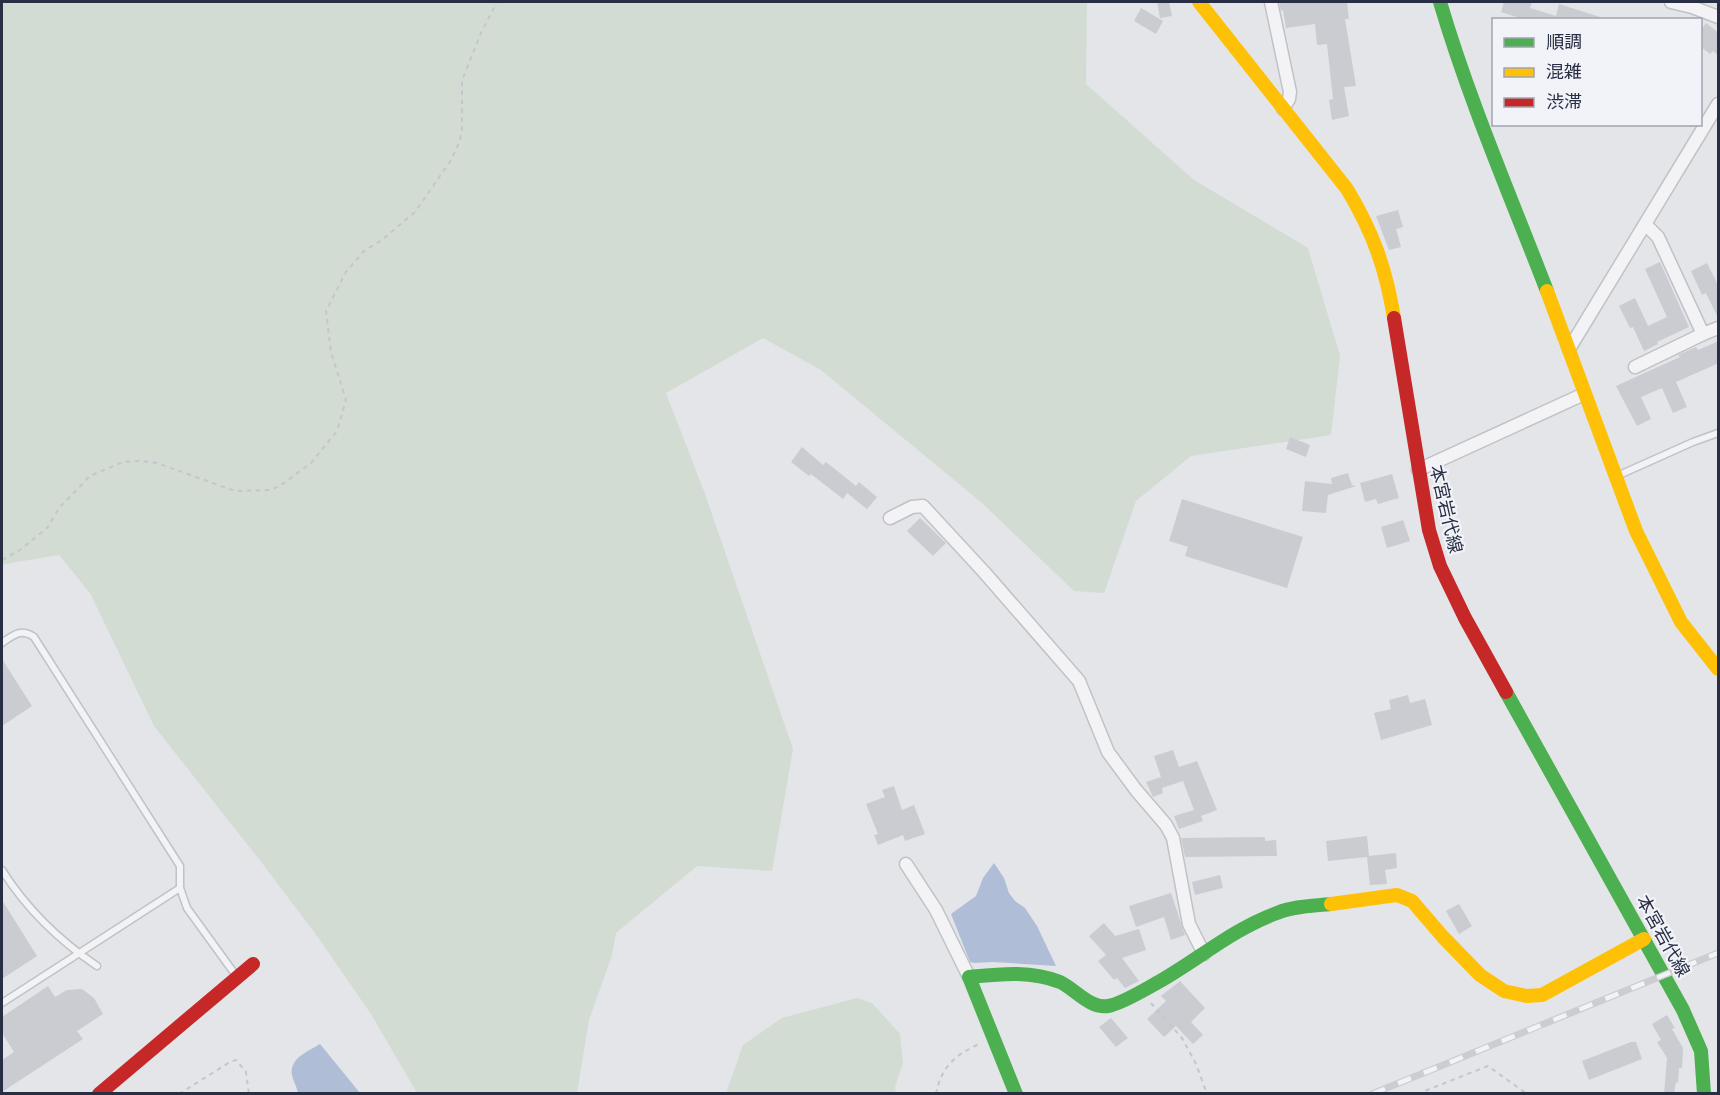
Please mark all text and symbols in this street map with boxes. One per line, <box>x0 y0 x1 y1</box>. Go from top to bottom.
legend <box>1492 18 1702 126</box>
text: 順調 <box>1546 29 1582 55</box>
text: 混雑 <box>1546 59 1582 85</box>
text: 渋滞 <box>1546 89 1582 115</box>
street label: 本宮岩代線 <box>1423 462 1469 556</box>
street label: 本宮岩代線 <box>1630 890 1696 982</box>

